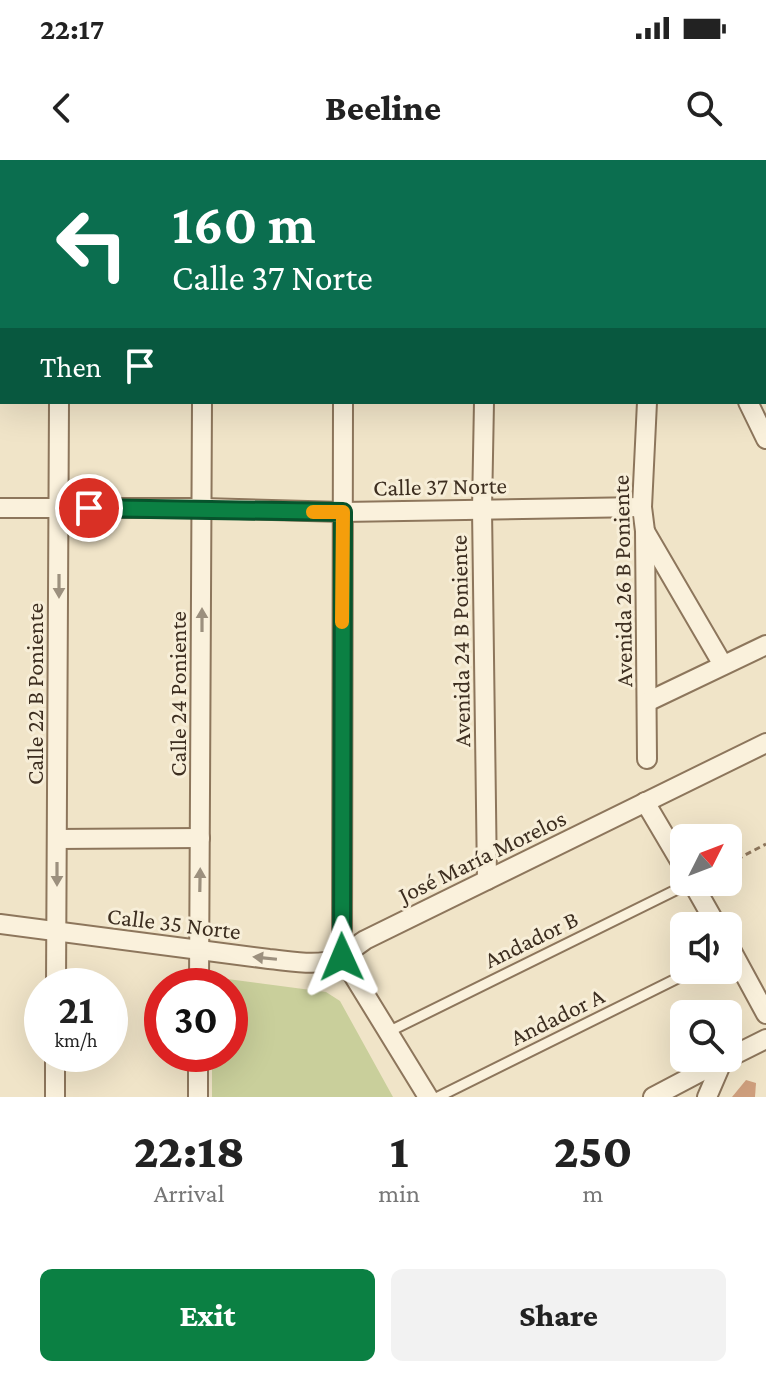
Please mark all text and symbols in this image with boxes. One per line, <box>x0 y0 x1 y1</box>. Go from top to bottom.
text: 22:17 <box>40 12 104 45</box>
icon: back <box>40 86 84 130</box>
icon: search <box>682 86 726 130</box>
text: Beeline <box>325 88 441 128</box>
icon: left <box>40 192 144 296</box>
text: 160 m <box>172 193 316 255</box>
text: Calle 37 Norte <box>172 258 373 298</box>
icon: arrive <box>118 344 162 388</box>
text: Then <box>40 350 102 383</box>
street label: Calle 37 Norte <box>373 471 507 501</box>
pin <box>55 474 123 542</box>
street label: Avenida 26 B Poniente <box>607 475 637 687</box>
icon: arrive <box>67 486 111 530</box>
street label: Avenida 24 B Poniente <box>445 535 475 747</box>
one-way arrow <box>53 574 65 599</box>
street label: Calle 22 B Poniente <box>21 603 48 785</box>
one-way arrow <box>196 607 208 632</box>
street label: Calle 24 Poniente <box>164 611 191 777</box>
street label: José María Morelos <box>392 804 570 909</box>
north arrow <box>670 824 742 896</box>
map controls <box>670 824 742 1072</box>
one-way arrow <box>51 862 63 887</box>
one-way arrow <box>193 867 206 892</box>
street label: Calle 35 Norte <box>106 901 242 945</box>
street label: Andador B <box>480 905 582 973</box>
button: sound <box>670 912 742 984</box>
position arrow <box>300 915 384 999</box>
one-way arrow <box>252 952 277 965</box>
speed limit sign: 30 <box>144 968 248 1072</box>
street label: Andador A <box>505 981 609 1050</box>
text: 21 <box>58 987 94 1032</box>
button: search <box>670 1000 742 1072</box>
text: km/h <box>54 1029 98 1051</box>
text: 22:18 <box>134 1124 245 1177</box>
text: 1 <box>390 1124 408 1177</box>
text: 250 <box>553 1124 633 1177</box>
text: Arrival <box>154 1179 225 1208</box>
text: min <box>378 1179 420 1208</box>
text: m <box>583 1179 603 1208</box>
button: Exit <box>40 1269 375 1361</box>
button: Share <box>391 1269 726 1361</box>

